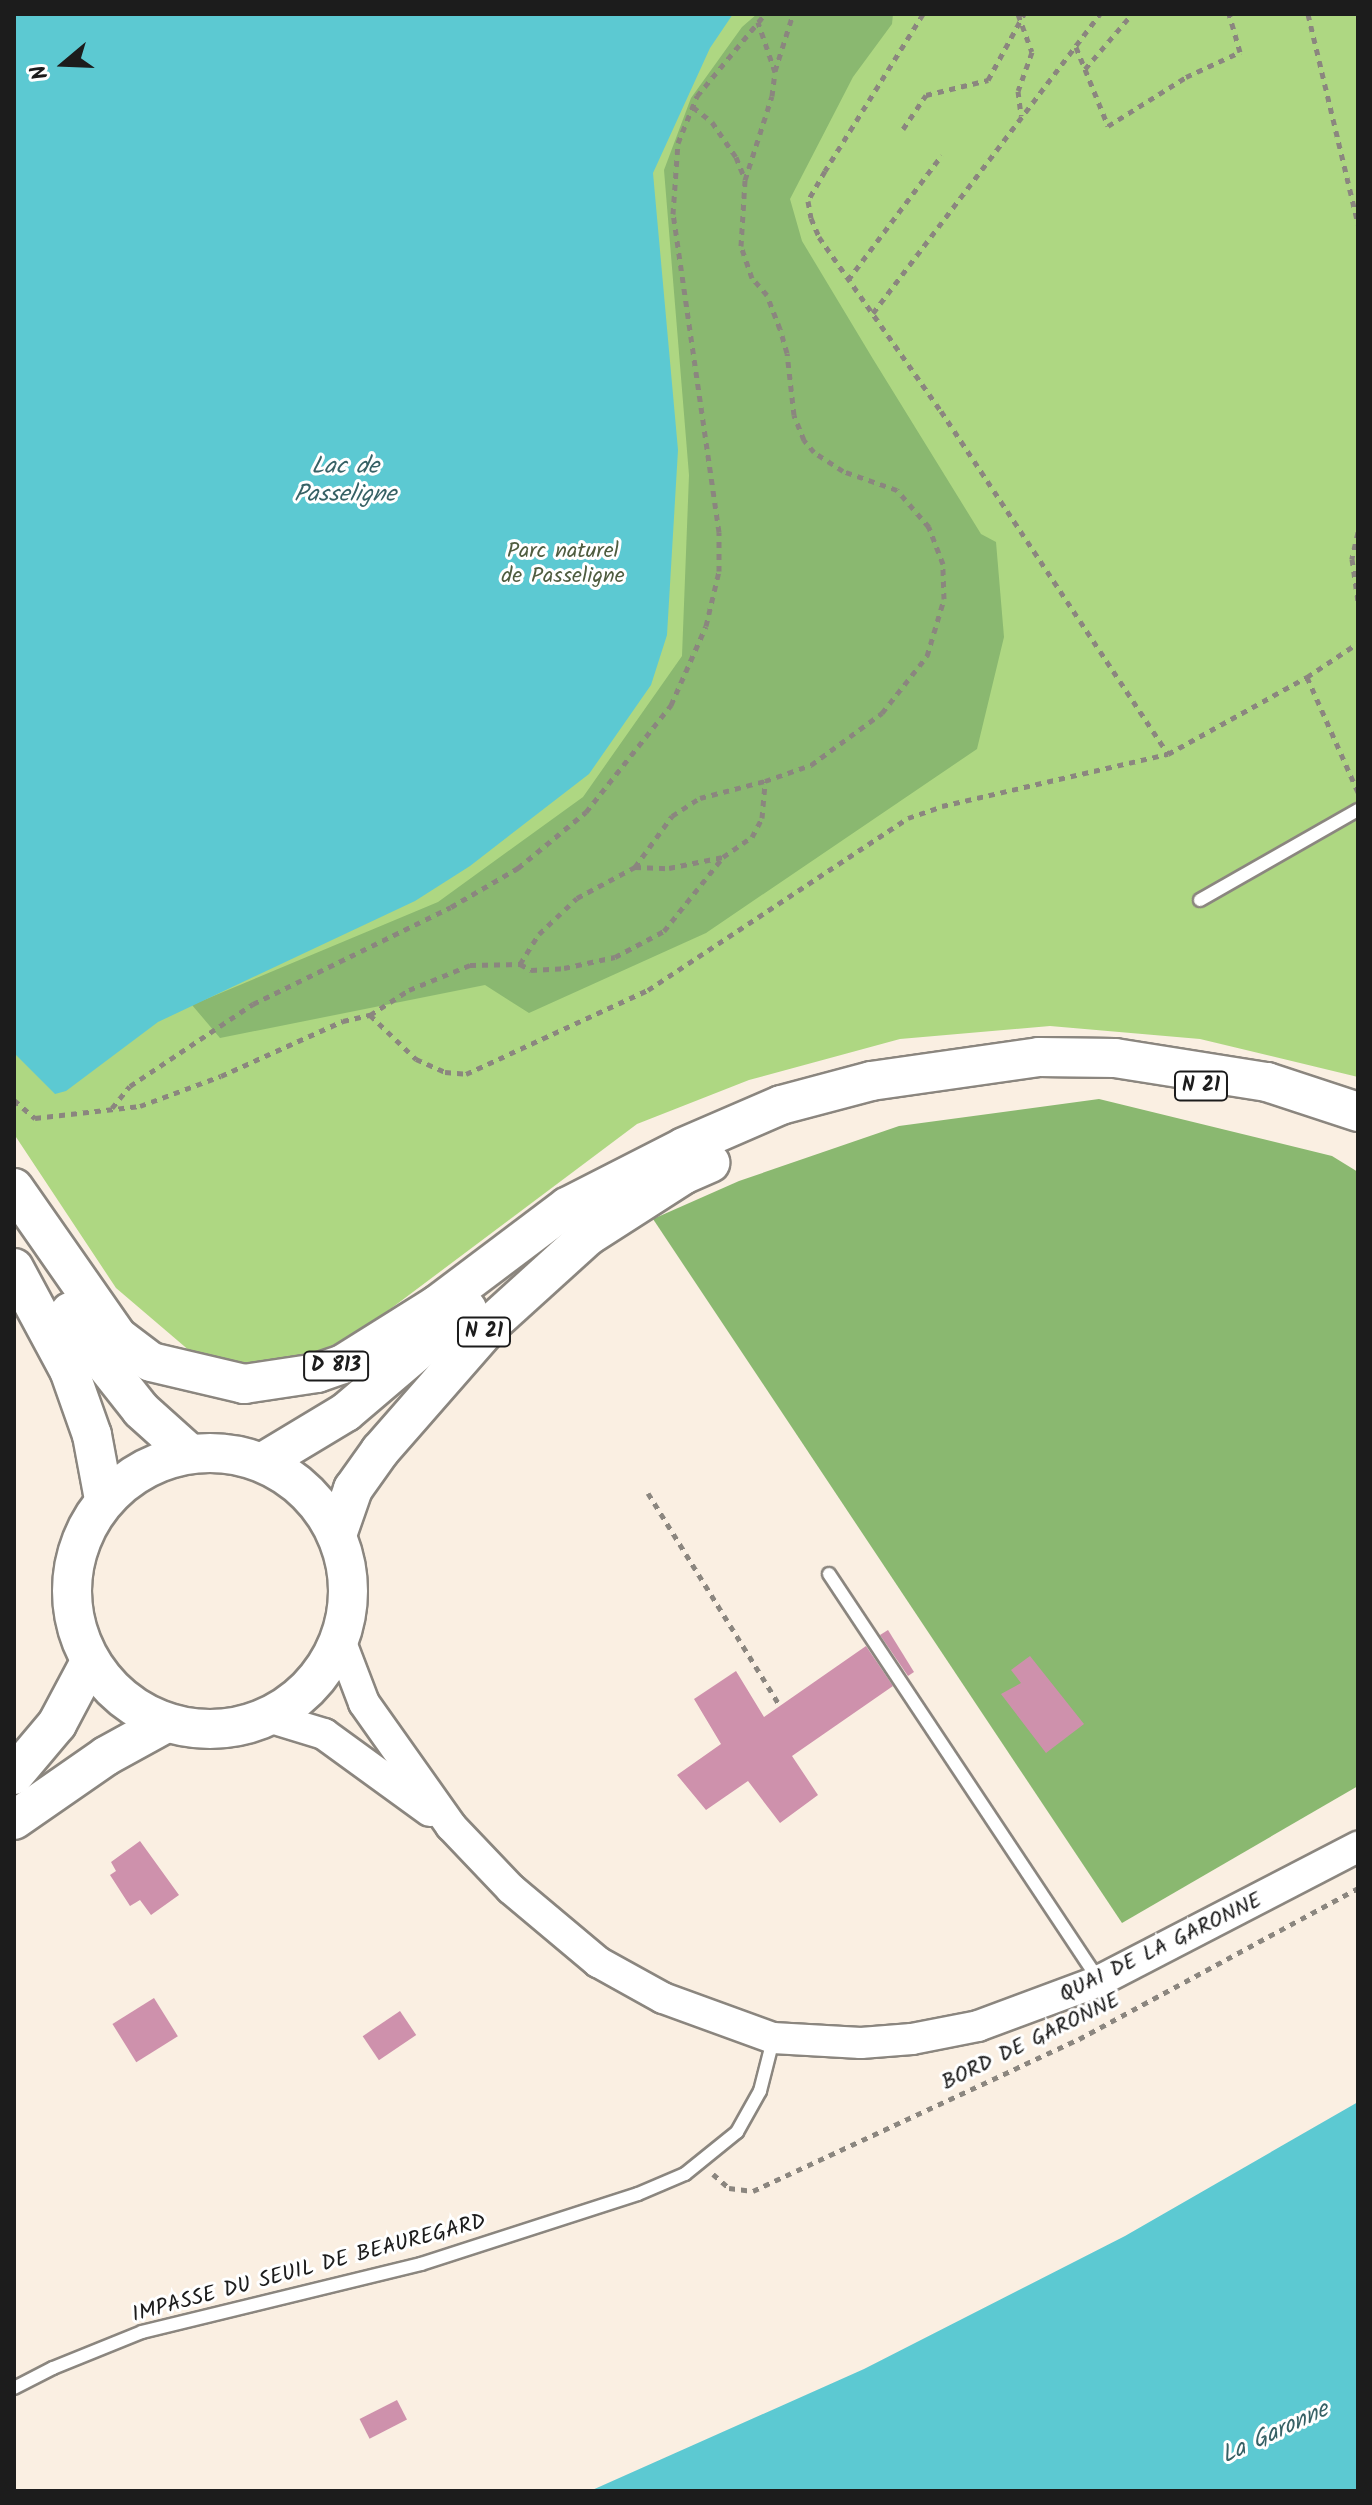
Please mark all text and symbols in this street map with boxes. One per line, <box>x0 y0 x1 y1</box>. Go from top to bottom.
north arrow <box>24 24 104 104</box>
text: N <box>22 60 60 84</box>
water label: Lac de Passeligne <box>294 453 396 509</box>
park label: Parc naturel de Passeligne <box>501 538 625 590</box>
road number: N 21 <box>1173 1070 1229 1102</box>
road number: N 21 <box>456 1316 512 1348</box>
road number: D 813 <box>302 1350 370 1382</box>
street label: QUAI DE LA GARONNE <box>1055 1887 1267 2009</box>
street label: BORD DE GARONNE <box>938 1987 1124 2097</box>
street label: IMPASSE DU SEUIL DE BEAUREGARD <box>129 2209 489 2329</box>
water label: La Garonne <box>1217 2396 1333 2470</box>

